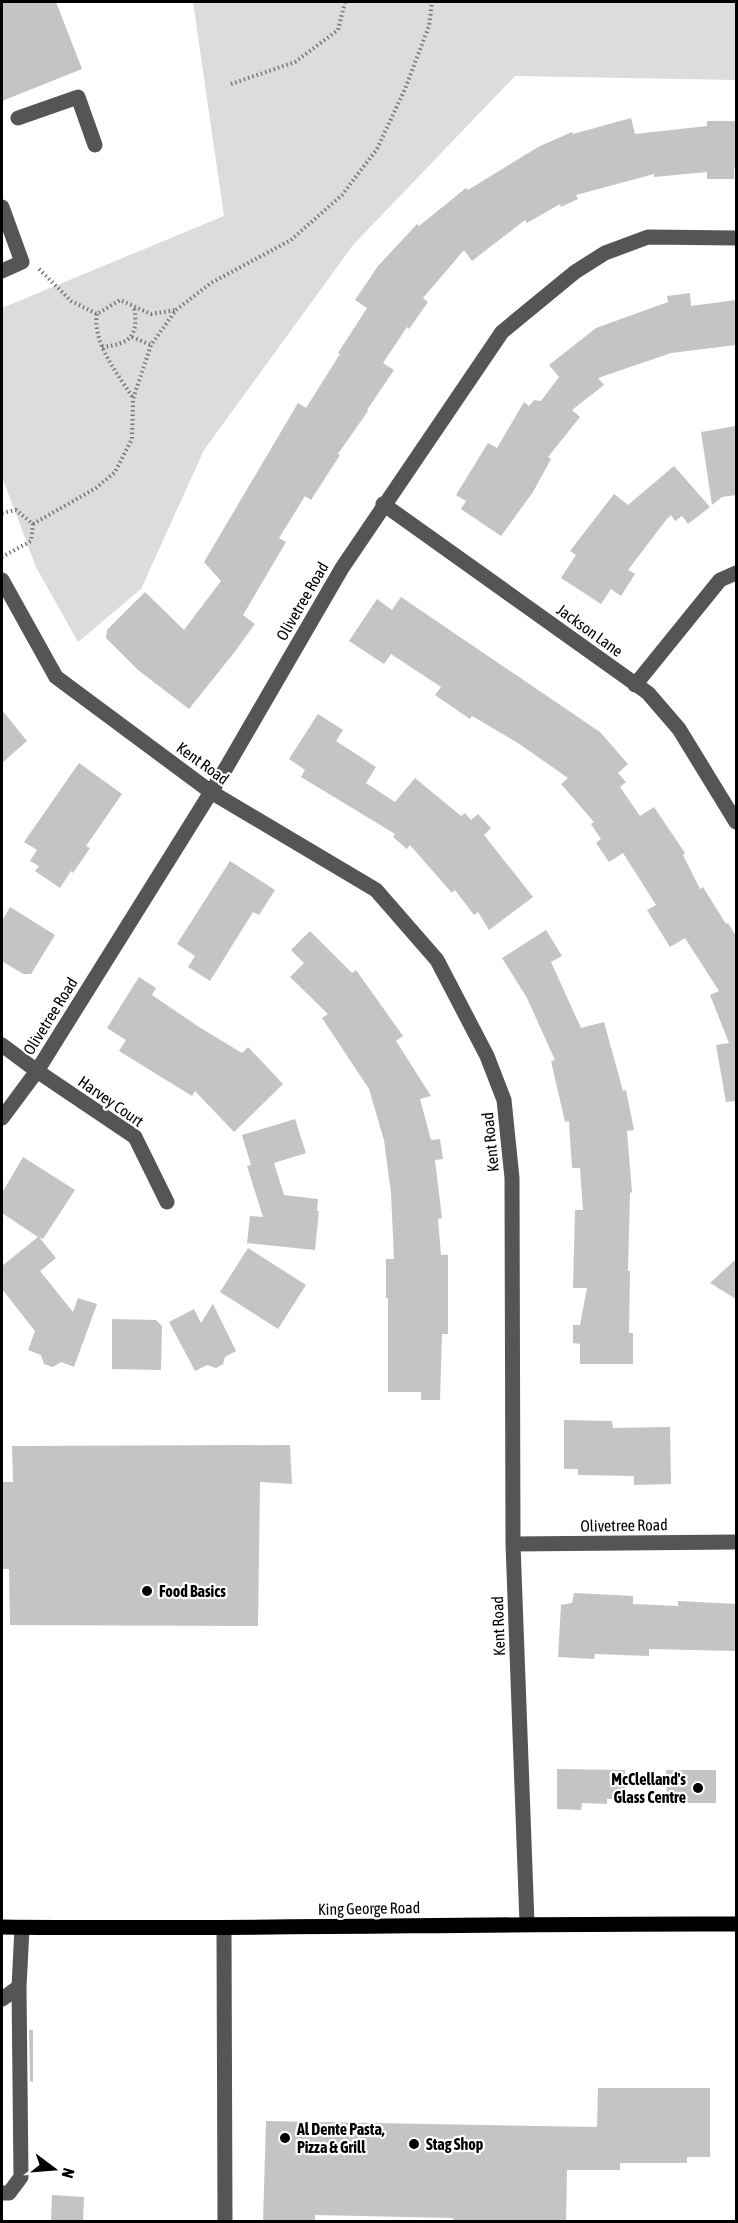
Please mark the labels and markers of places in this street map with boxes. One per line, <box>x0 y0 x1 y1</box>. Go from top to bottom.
place label: Food Basics <box>159 1582 226 1600</box>
marker: Food Basics <box>140 1584 154 1598</box>
place label: McClelland's Glass Centre <box>611 1770 686 1806</box>
marker: McClelland's Glass Centre <box>691 1781 705 1795</box>
place label: Al Dente Pasta, Pizza & Grill <box>296 2120 385 2156</box>
marker: Al Dente Pasta, Pizza & Grill <box>278 2131 292 2145</box>
place label: Stag Shop <box>426 2135 484 2153</box>
marker: Stag Shop <box>407 2137 421 2151</box>

